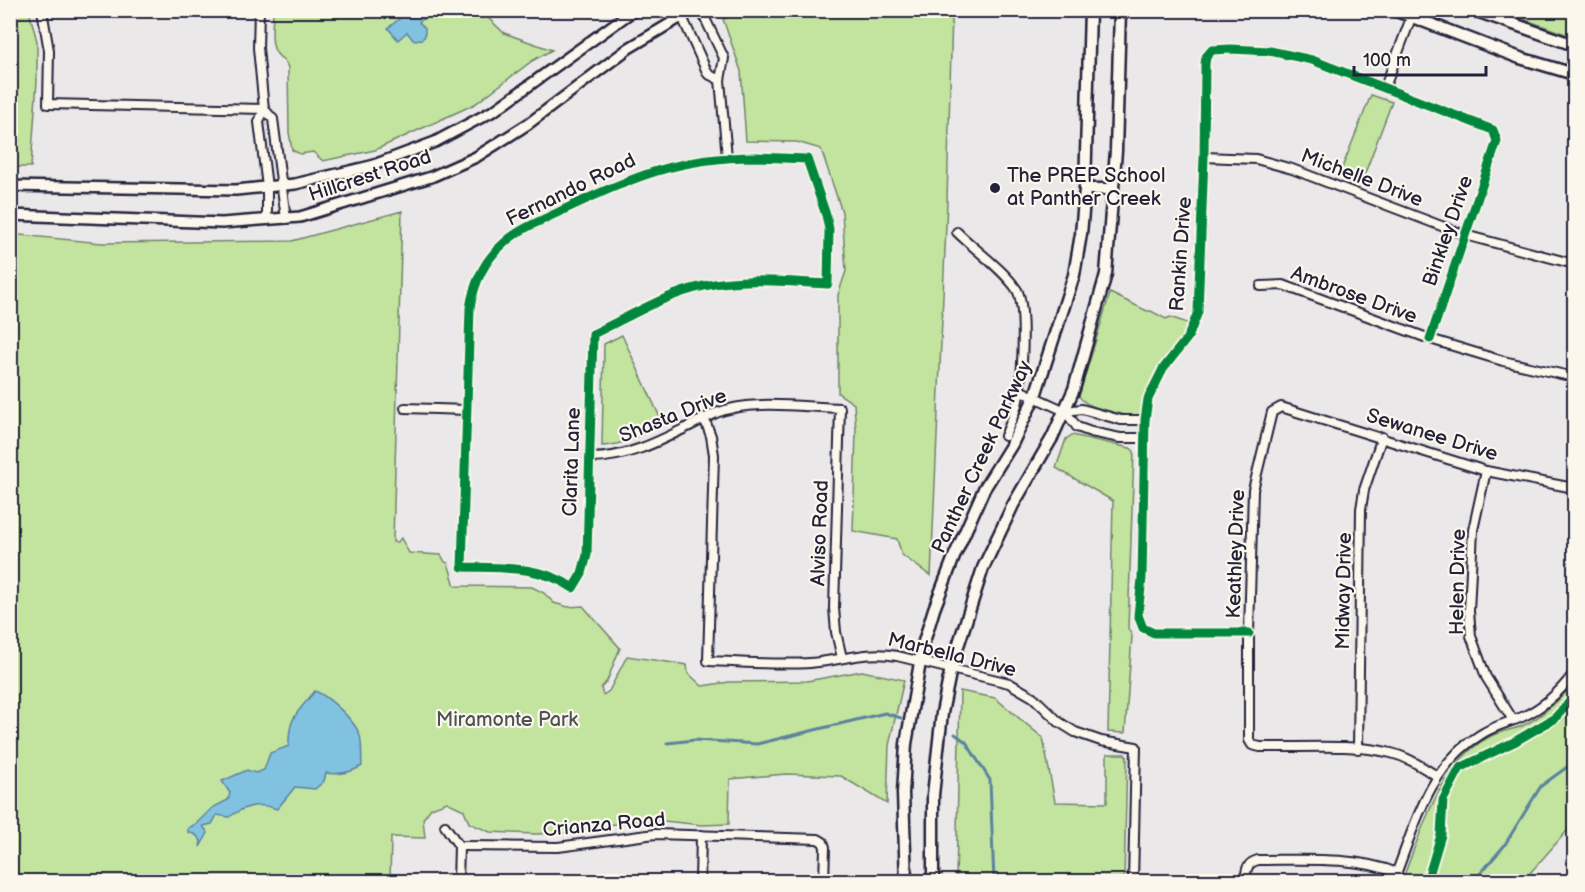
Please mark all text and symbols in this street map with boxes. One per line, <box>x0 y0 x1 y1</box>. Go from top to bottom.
scale bar <box>1354 39 1486 77</box>
text: 100 m <box>1363 50 1411 71</box>
street label: Michelle Drive <box>1298 144 1426 212</box>
street label: Hillcrest Road <box>306 145 434 207</box>
street label: Fernando Road <box>502 148 640 232</box>
place label: The PREP School at Panther Creek <box>1007 164 1165 211</box>
street label: Binkley Drive <box>1418 172 1478 290</box>
marker: The PREP School at Panther Creek <box>988 181 1002 195</box>
street label: Rankin Drive <box>1165 196 1197 312</box>
street label: Ambrose Drive <box>1288 261 1421 329</box>
street label: Panther Creek Parkway <box>927 357 1037 557</box>
street label: Shasta Drive <box>616 384 730 448</box>
street label: Sewanee Drive <box>1363 404 1501 466</box>
street label: Clarita Lane <box>558 407 586 517</box>
street label: Alviso Road <box>806 480 834 586</box>
street label: Keathley Drive <box>1222 489 1250 619</box>
street label: Helen Drive <box>1445 528 1471 635</box>
street label: Midway Drive <box>1331 532 1357 650</box>
street label: Marbella Drive <box>885 627 1019 683</box>
park label: Miramonte Park <box>436 708 578 732</box>
street label: Crianza Road <box>542 808 666 842</box>

